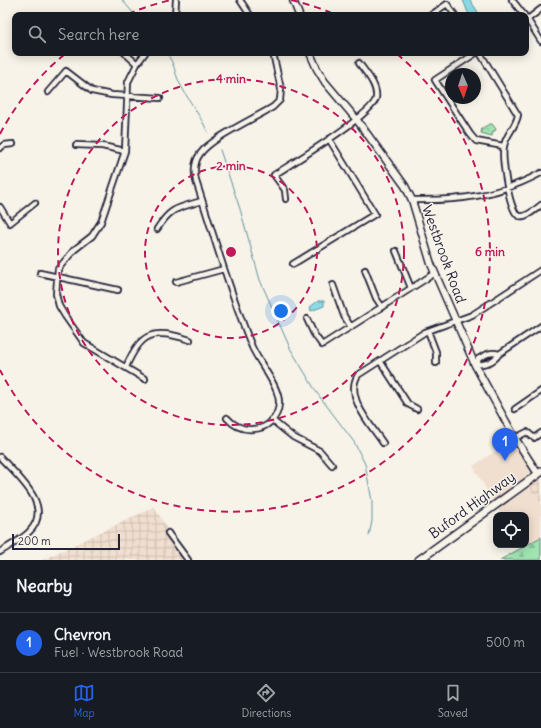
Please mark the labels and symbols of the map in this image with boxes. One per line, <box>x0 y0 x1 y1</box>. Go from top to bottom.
north arrow <box>445 68 481 104</box>
text: 4 min <box>216 71 246 86</box>
text: 2 min <box>216 158 246 173</box>
street label: Westbrook Road <box>418 202 470 306</box>
text: 6 min <box>475 244 505 259</box>
centre of rings <box>224 245 238 259</box>
your location <box>271 301 291 321</box>
pin: 1 <box>492 428 518 461</box>
street label: Buford Highway <box>425 468 519 542</box>
scale bar <box>12 532 120 551</box>

